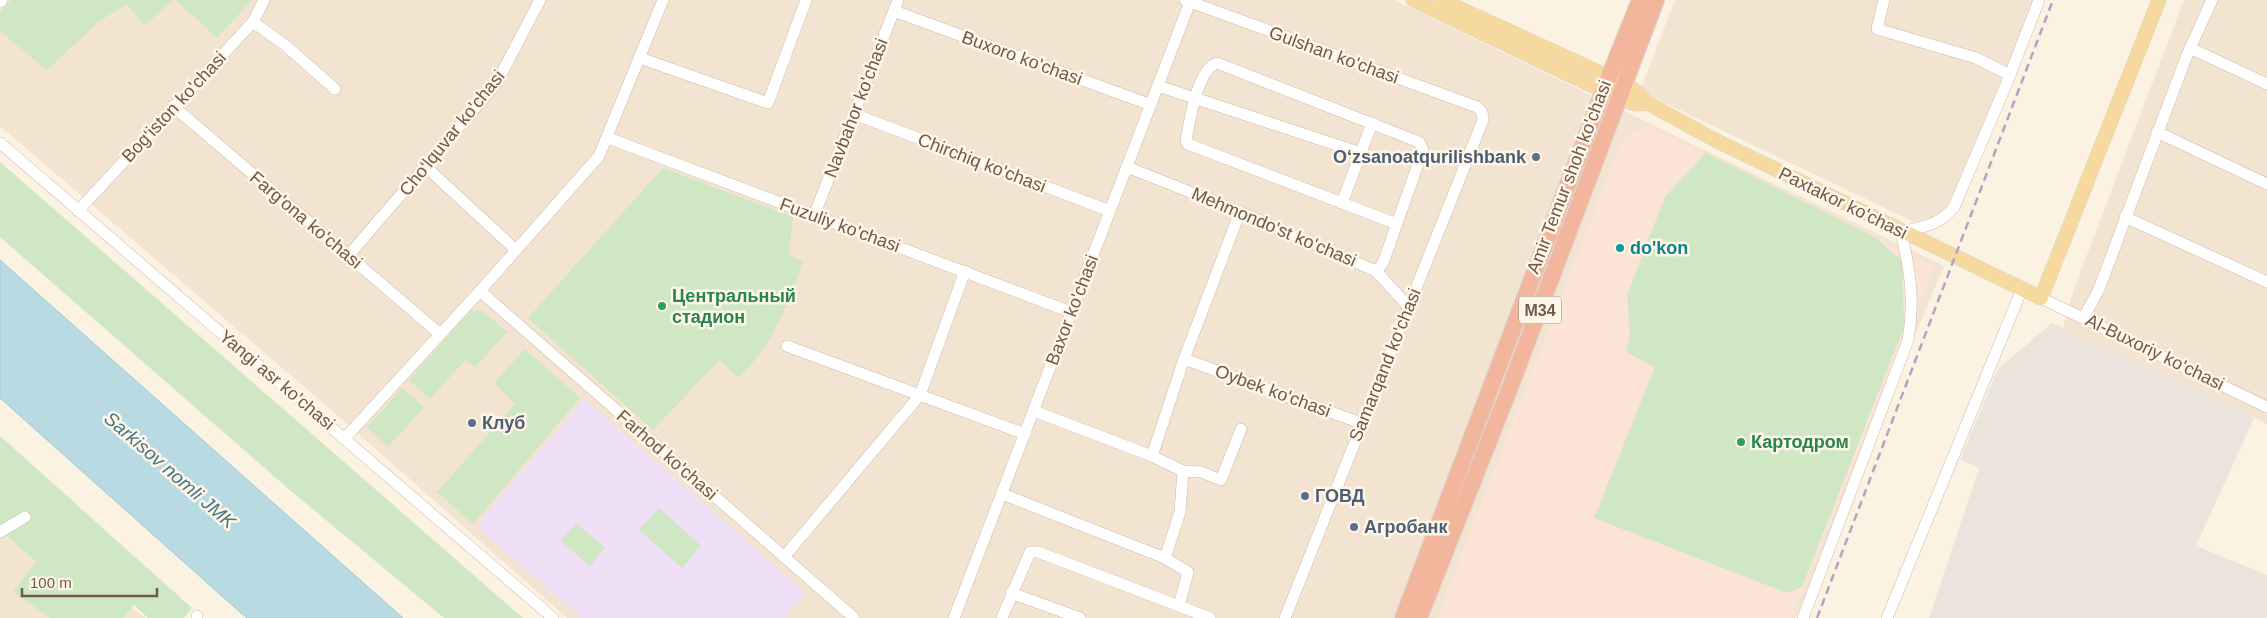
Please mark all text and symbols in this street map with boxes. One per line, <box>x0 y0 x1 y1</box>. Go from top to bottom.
street label: Gulshan ko'chasi <box>1266 22 1402 88</box>
street label: Buxoro ko'chasi <box>959 27 1085 89</box>
street label: Navbahor ko'chasi <box>820 36 892 180</box>
street label: Bog‘iston ko'chasi <box>118 48 230 166</box>
street label: Cho‘lquvar ko'chasi <box>395 66 509 200</box>
street label: Amir Temur shoh ko'chasi <box>1523 78 1615 276</box>
street label: Chirchiq ko'chasi <box>915 129 1049 197</box>
place label: Oʻzsanoatqurilishbank <box>1333 147 1527 167</box>
marker: Oʻzsanoatqurilishbank <box>1530 151 1542 163</box>
street label: Paxtakor ko'chasi <box>1775 163 1911 243</box>
street label: Farg'ona ko'chasi <box>246 167 366 273</box>
street label: Mehmondo'st ko'chasi <box>1189 183 1359 271</box>
street label: Fuzuliy ko'chasi <box>777 194 903 256</box>
place label: do'kon <box>1630 238 1688 258</box>
marker: do'kon <box>1614 242 1626 254</box>
street label: Baxor ko'chasi <box>1042 252 1102 368</box>
place label: Центральный стадион <box>672 286 796 327</box>
street label: Samarqand ko‘chasi <box>1345 286 1425 444</box>
road number: M34 <box>1519 296 1561 324</box>
marker: Центральный стадион <box>656 300 668 312</box>
street label: Al-Buxoriy ko'chasi <box>2083 310 2227 394</box>
street label: Yangi asr ko'chasi <box>215 326 339 434</box>
street label: Oybek ko'chasi <box>1212 361 1334 421</box>
street label: Farhod ko'chasi <box>613 406 721 504</box>
water label: Sarkisov nomli JMK <box>100 407 241 534</box>
place label: Клуб <box>482 413 525 433</box>
marker: Клуб <box>466 417 478 429</box>
place label: Картодром <box>1751 432 1849 452</box>
marker: Картодром <box>1735 436 1747 448</box>
place label: ГОВД <box>1315 486 1365 506</box>
marker: ГОВД <box>1299 490 1311 502</box>
place label: Агробанк <box>1364 517 1448 537</box>
marker: Агробанк <box>1348 521 1360 533</box>
scale bar <box>22 566 158 598</box>
text: 100 m <box>30 574 72 591</box>

